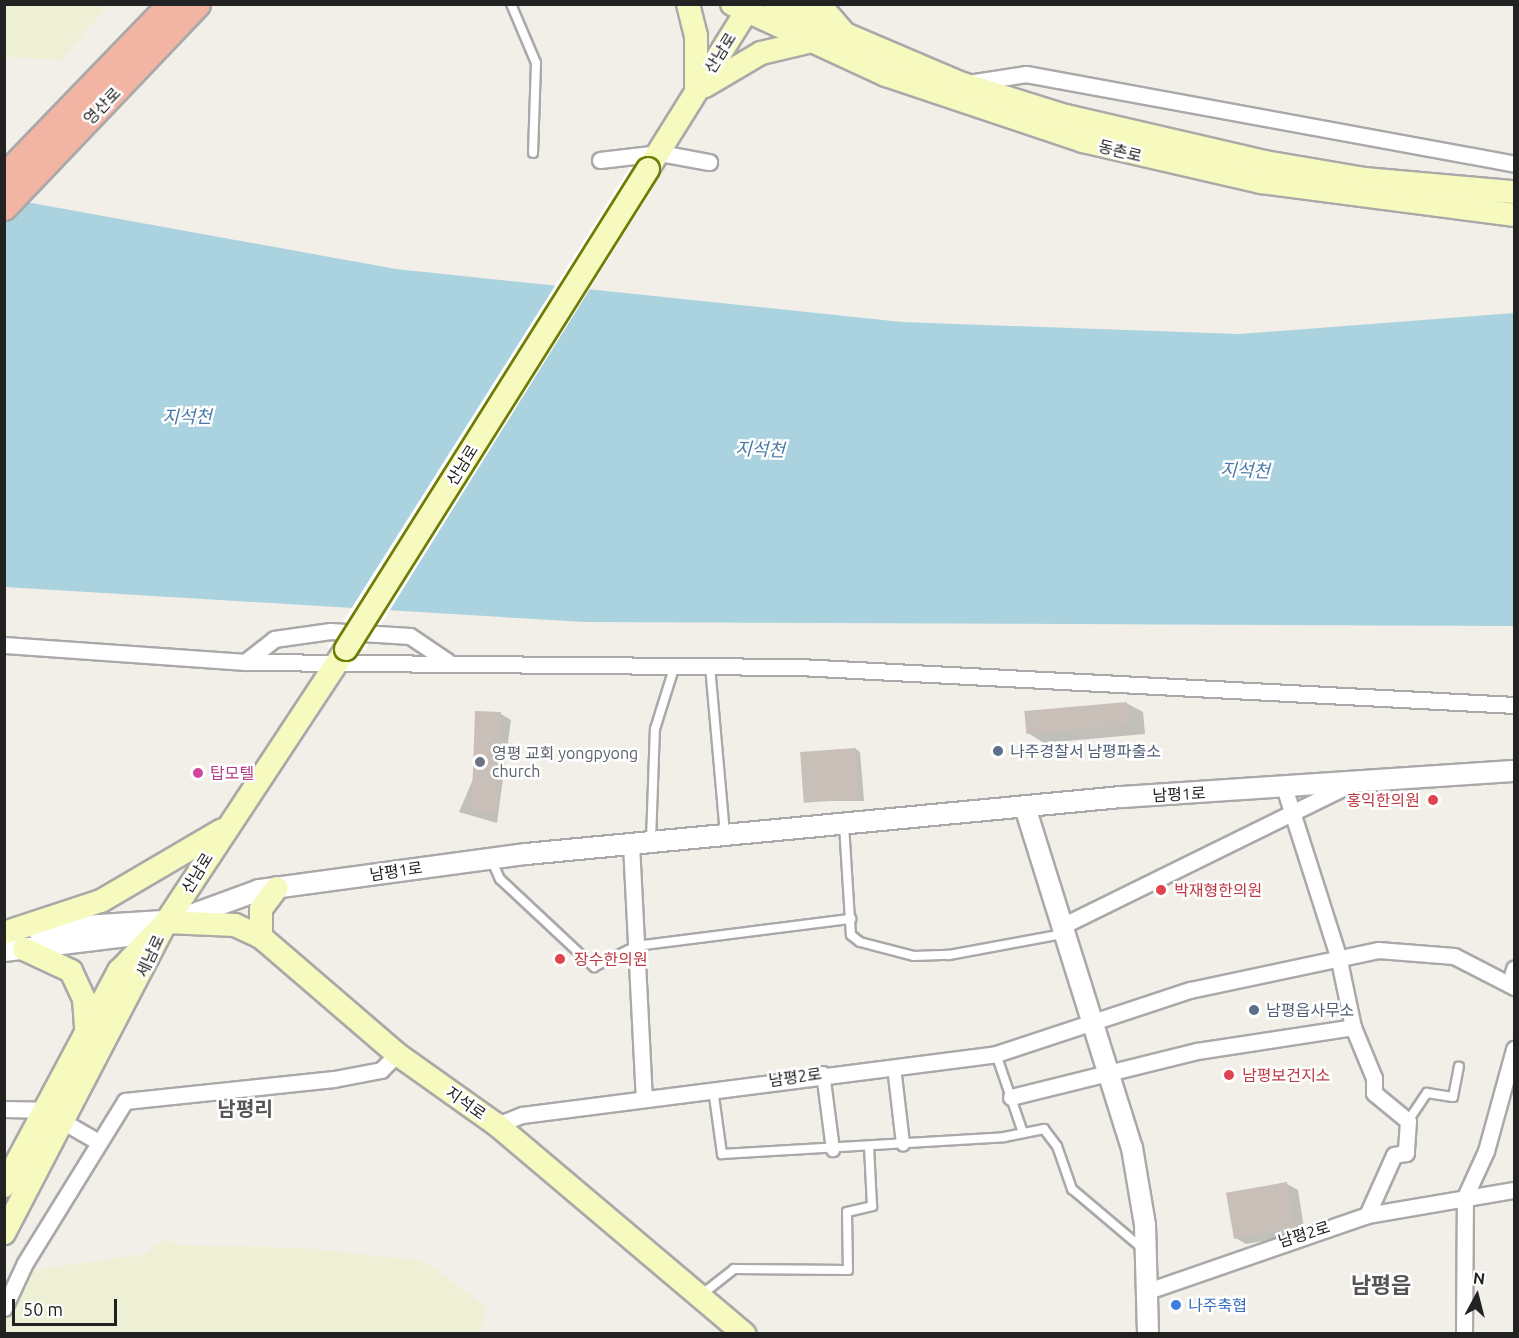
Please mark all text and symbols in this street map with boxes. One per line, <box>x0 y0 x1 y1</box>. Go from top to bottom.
street label: 산남로 <box>700 29 740 77</box>
street label: 영산로 <box>80 83 124 129</box>
street label: 동촌로 <box>1096 136 1144 166</box>
water label: 지석천 <box>162 405 212 427</box>
water label: 지석천 <box>735 437 785 461</box>
street label: 산남로 <box>442 441 482 489</box>
water label: 지석천 <box>1220 458 1270 482</box>
place label: 나주경찰서 남평파출소 <box>1010 741 1161 761</box>
place label: 영평 교회 yongpyong church <box>492 743 638 781</box>
marker: 나주경찰서 남평파출소 <box>991 744 1005 758</box>
marker: 영평 교회 yongpyong church <box>473 755 487 769</box>
place label: 탑모텔 <box>210 763 254 783</box>
marker: 탑모텔 <box>191 766 205 780</box>
street label: 남평1로 <box>1152 783 1206 805</box>
place label: 홍익한의원 <box>1346 790 1420 810</box>
marker: 홍익한의원 <box>1424 791 1442 809</box>
street label: 산남로 <box>177 849 217 897</box>
street label: 남평1로 <box>368 858 424 884</box>
place label: 박재형한의원 <box>1174 880 1262 900</box>
marker: 박재형한의원 <box>1152 881 1170 899</box>
street label: 세남로 <box>132 932 168 980</box>
place label: 장수한의원 <box>574 949 648 969</box>
marker: 장수한의원 <box>551 950 569 968</box>
place label: 남평읍사무소 <box>1266 1000 1354 1020</box>
marker: 남평읍사무소 <box>1247 1003 1261 1017</box>
street label: 남평2로 <box>767 1064 823 1090</box>
place label: 남평보건지소 <box>1242 1065 1330 1085</box>
marker: 남평보건지소 <box>1220 1066 1238 1084</box>
street label: 지석로 <box>442 1082 490 1124</box>
district label: 남평리 <box>217 1096 273 1120</box>
street label: 남평2로 <box>1276 1217 1332 1251</box>
north arrow <box>1447 1266 1507 1326</box>
text: N <box>1472 1268 1486 1288</box>
district label: 남평읍 <box>1351 1272 1411 1298</box>
scale bar <box>15 1287 120 1325</box>
place label: 나주축협 <box>1188 1295 1247 1315</box>
marker: 나주축협 <box>1169 1298 1183 1312</box>
text: 50 m <box>23 1299 63 1319</box>

